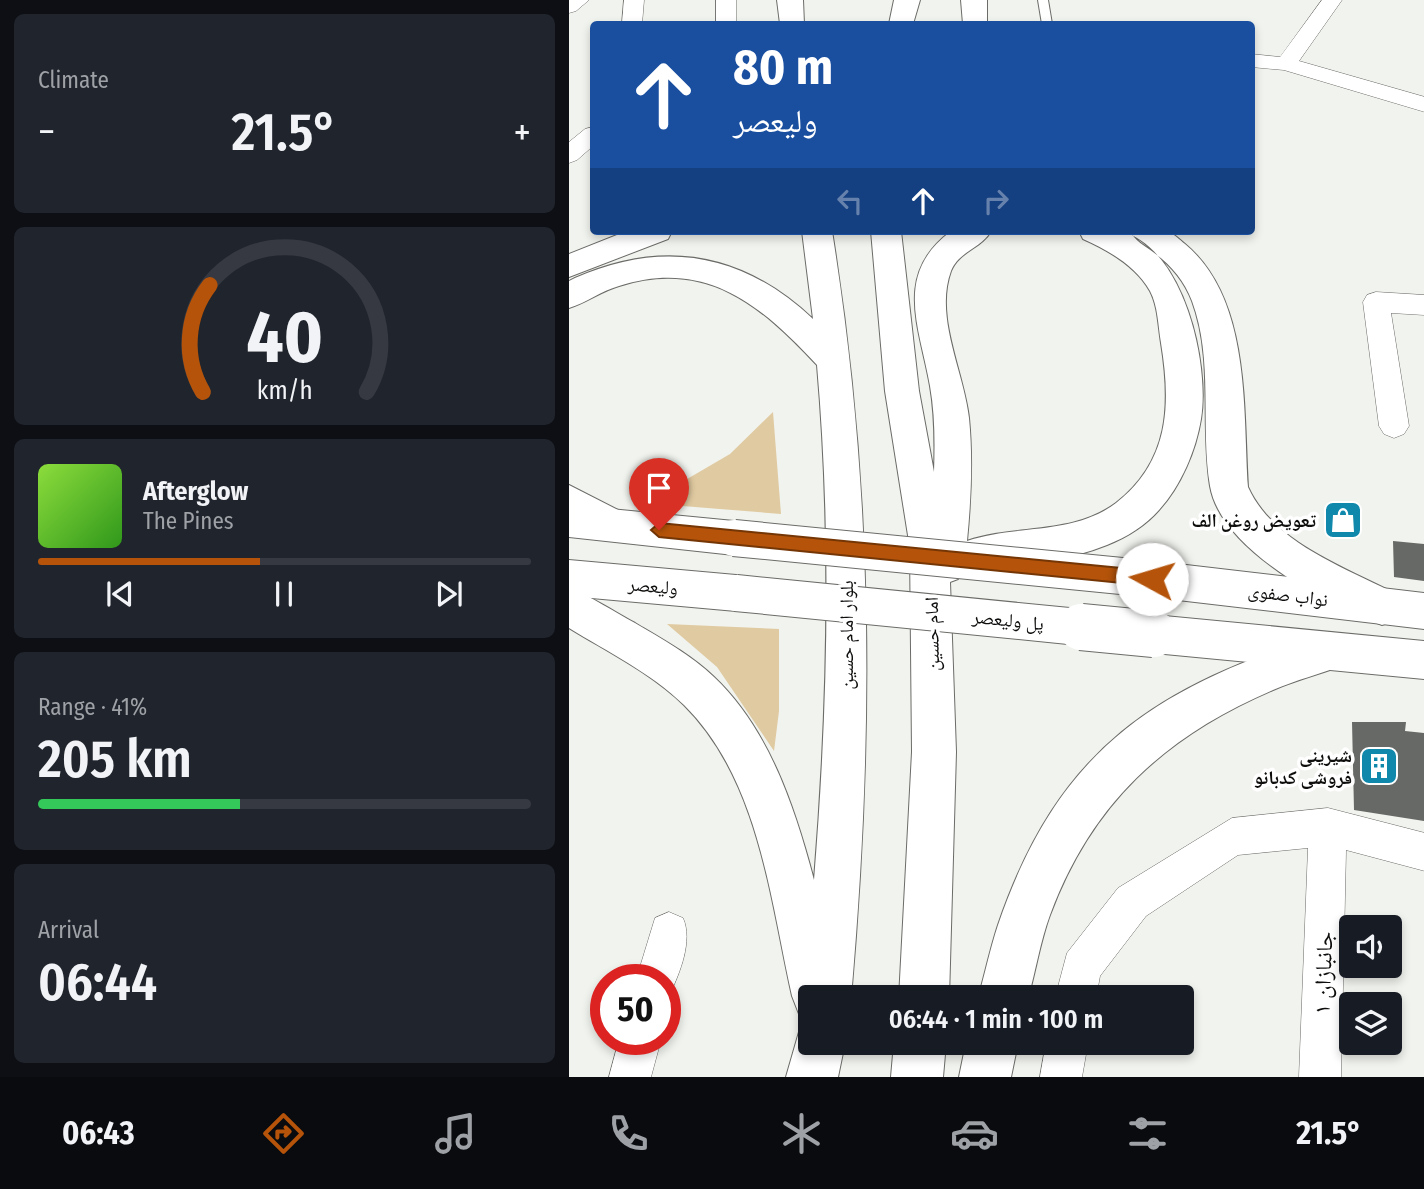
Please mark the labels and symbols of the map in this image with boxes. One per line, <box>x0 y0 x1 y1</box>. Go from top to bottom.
pin <box>629 458 689 530</box>
shop icon: تعویض روغن الف <box>1322 499 1364 541</box>
place label: تعویض روغن الف <box>1192 509 1317 532</box>
position arrow <box>1115 542 1189 616</box>
street label: ولیعصر <box>626 572 679 600</box>
street label: نواب صفوی <box>1247 579 1329 611</box>
street label: بلوار امام حسین <box>835 580 860 690</box>
street label: امام حسین <box>920 597 946 671</box>
street label: پل ولیعصر <box>970 605 1045 635</box>
place label: شیرینی فروشی کدبانو <box>1254 744 1352 789</box>
building icon: شیرینی فروشی کدبانو <box>1358 745 1400 787</box>
street label: جانبازان ۱ <box>1308 931 1338 1015</box>
speed limit sign: 50 <box>590 964 681 1055</box>

